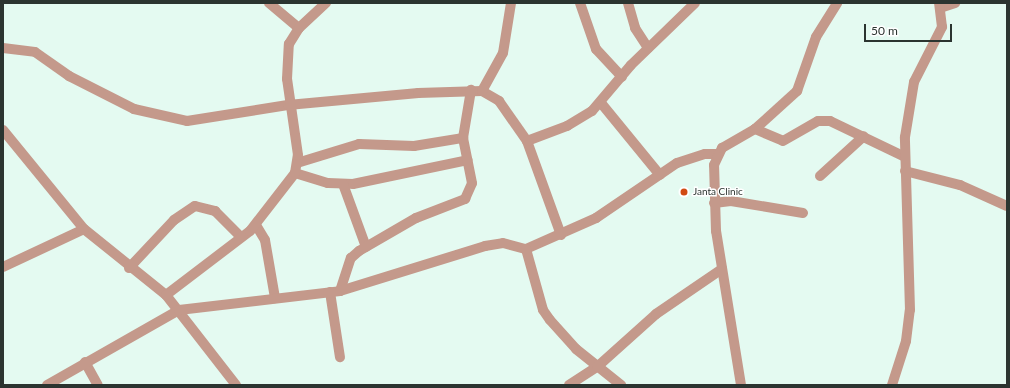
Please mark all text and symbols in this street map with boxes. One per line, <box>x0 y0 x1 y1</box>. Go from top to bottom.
scale bar <box>866 16 954 42</box>
text: 50 m <box>871 23 898 38</box>
marker: Janta Clinic <box>678 186 690 198</box>
place label: Janta Clinic <box>693 186 743 198</box>

